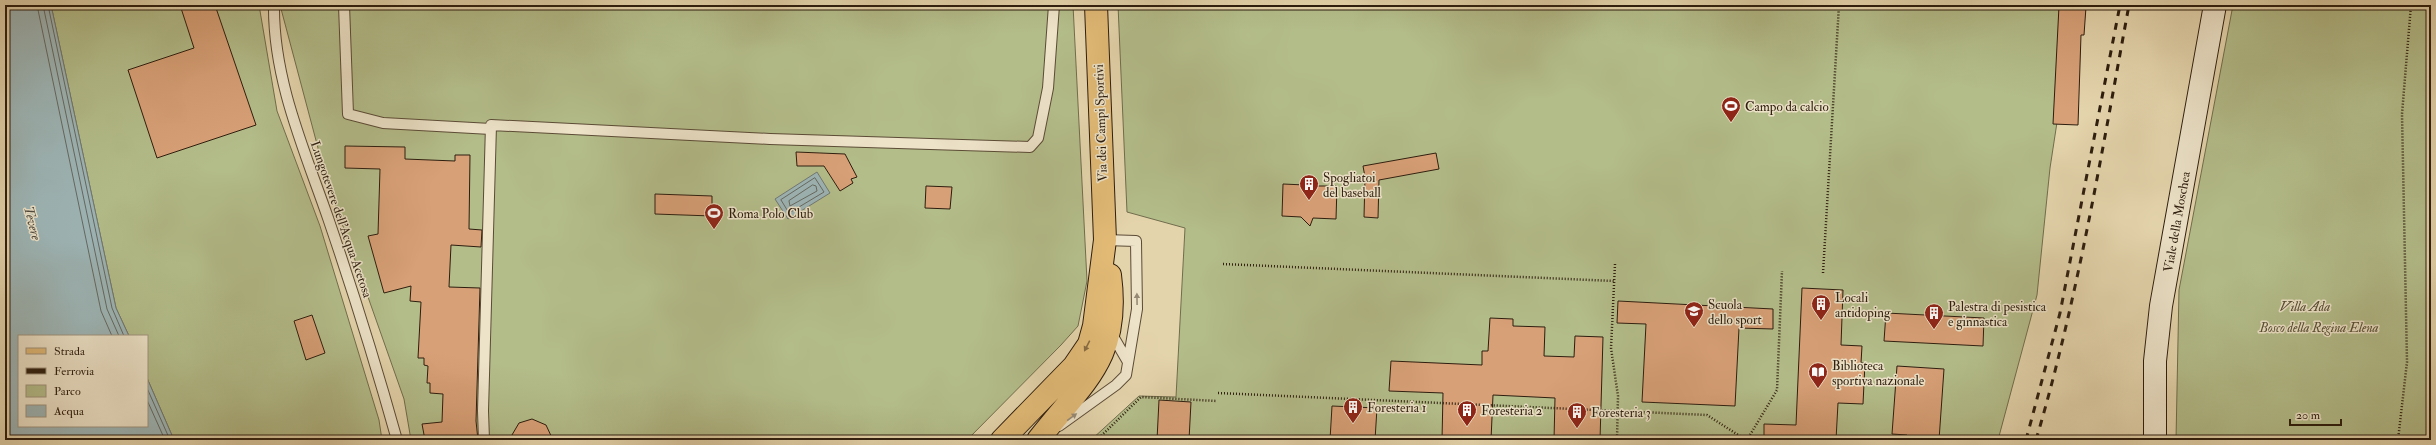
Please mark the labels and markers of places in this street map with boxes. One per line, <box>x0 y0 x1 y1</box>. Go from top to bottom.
sports icon: Campo da calcio <box>1720 95 1742 123</box>
place label: Campo da calcio <box>1745 99 1829 116</box>
place label: Spogliatoi del baseball <box>1323 170 1382 201</box>
building icon: Spogliatoi del baseball <box>1298 173 1320 201</box>
sports icon: Roma Polo Club <box>703 202 725 230</box>
place label: Roma Polo Club <box>728 206 813 222</box>
place label: Locali antidoping <box>1835 290 1891 322</box>
building icon: Locali antidoping <box>1810 293 1832 321</box>
place label: Scuola dello sport <box>1708 297 1762 329</box>
place label: Palestra di pesistica e ginnastica <box>1948 299 2047 330</box>
school or university icon: Scuola dello sport <box>1683 300 1705 328</box>
building icon: Palestra di pesistica e ginnastica <box>1923 302 1945 330</box>
place label: Biblioteca sportiva nazionale <box>1832 358 1925 390</box>
library icon: Biblioteca sportiva nazionale <box>1807 361 1829 389</box>
building icon: Foresteria 1 <box>1342 396 1364 424</box>
building icon: Foresteria 2 <box>1456 399 1478 427</box>
place label: Foresteria 1 <box>1367 400 1427 416</box>
building icon: Foresteria 3 <box>1566 401 1588 429</box>
place label: Foresteria 2 <box>1481 403 1543 419</box>
place label: Foresteria 3 <box>1591 405 1651 421</box>

